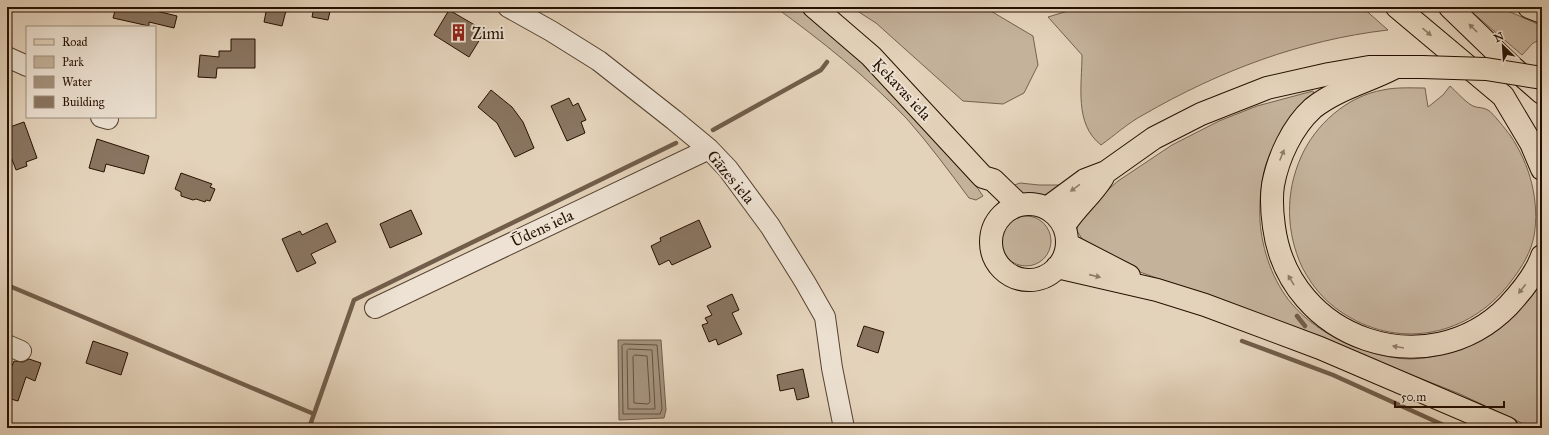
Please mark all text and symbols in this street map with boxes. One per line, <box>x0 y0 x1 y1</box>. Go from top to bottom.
building icon: Zimi <box>449 23 469 43</box>
one-way arrow <box>1468 23 1478 33</box>
place label: Zimi <box>472 24 505 43</box>
legend <box>26 26 156 118</box>
north arrow <box>1483 26 1523 66</box>
one-way arrow <box>1422 28 1432 37</box>
text: N <box>1492 29 1507 45</box>
text: Road <box>62 35 88 49</box>
street label: Ķekavas iela <box>869 54 936 124</box>
text: Park <box>62 55 84 69</box>
text: Water <box>62 75 92 89</box>
text: Building <box>62 95 105 110</box>
street label: Gāzes iela <box>703 146 759 208</box>
one-way arrow <box>1279 149 1285 160</box>
one-way arrow <box>1069 184 1080 192</box>
street label: Ūdens iela <box>508 205 577 251</box>
one-way arrow <box>1089 273 1101 279</box>
one-way arrow <box>1288 274 1295 286</box>
one-way arrow <box>1518 284 1526 295</box>
one-way arrow <box>1392 343 1404 349</box>
scale bar <box>1395 383 1504 409</box>
text: 50 m <box>1401 390 1426 404</box>

